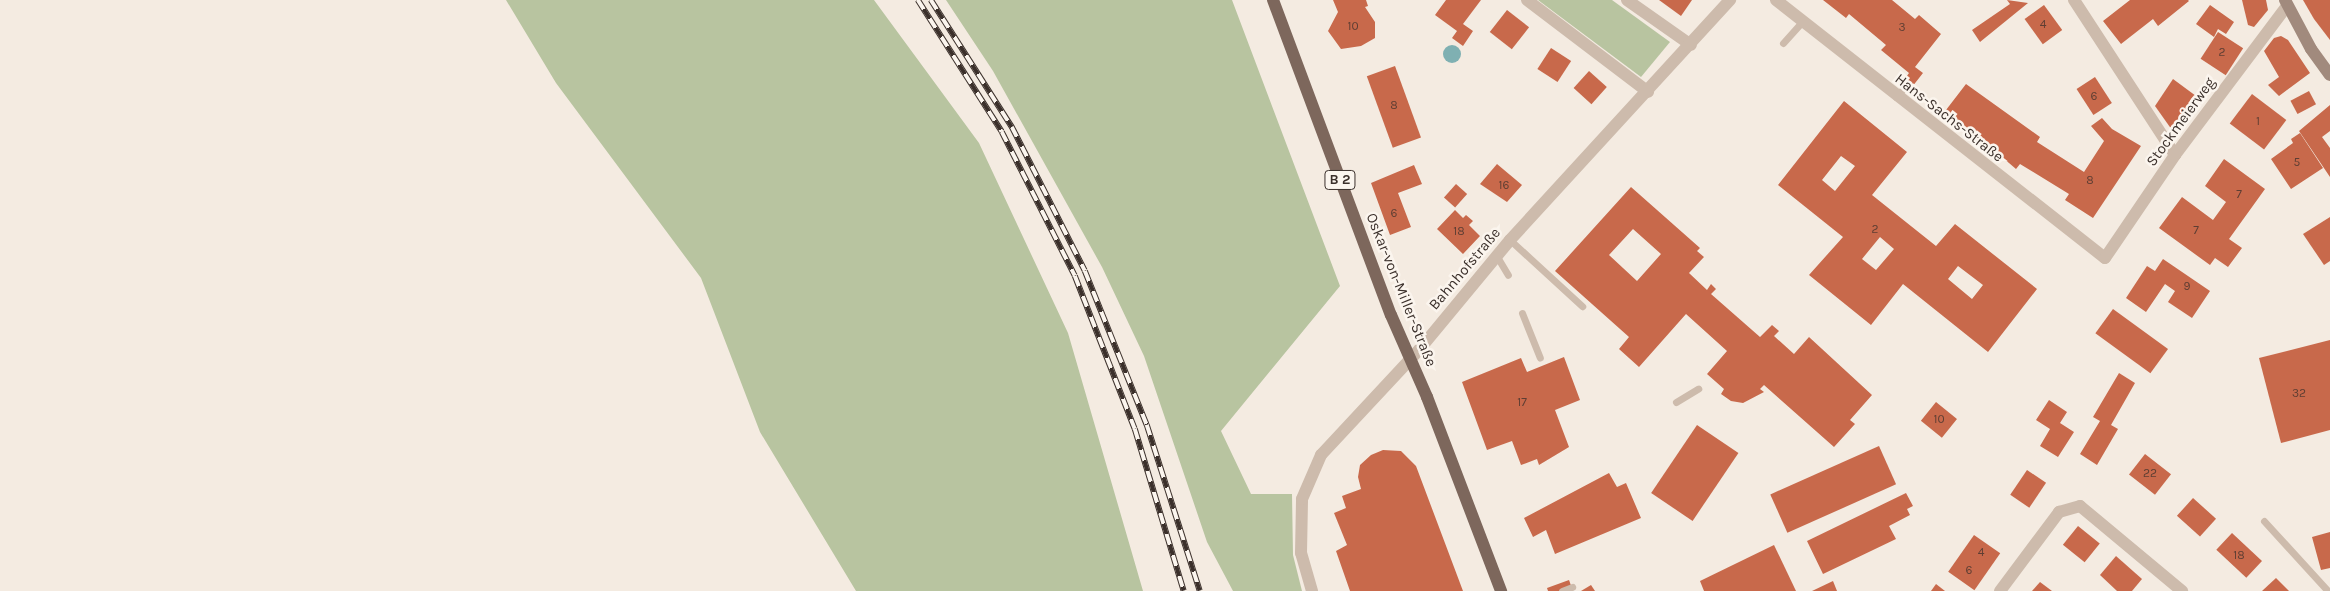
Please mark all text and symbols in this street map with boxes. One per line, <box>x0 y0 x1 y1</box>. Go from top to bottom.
house number: 4 <box>2040 18 2046 32</box>
house number: 10 <box>1347 20 1359 34</box>
house number: 3 <box>1898 21 1906 35</box>
house number: 2 <box>2219 46 2225 60</box>
street label: Hans-Sachs-Straße <box>1891 70 2007 166</box>
street label: Stockmeierweg <box>2143 74 2219 170</box>
house number: 6 <box>2091 90 2097 104</box>
house number: 8 <box>1390 99 1398 113</box>
house number: 1 <box>2256 115 2260 129</box>
house number: 5 <box>2294 156 2300 170</box>
road number: B 2 <box>1324 168 1356 192</box>
house number: 8 <box>2086 174 2094 188</box>
house number: 16 <box>1499 179 1509 193</box>
house number: 7 <box>2236 188 2242 202</box>
house number: 6 <box>1391 207 1397 221</box>
street label: Oskar-von-Miller-Straße <box>1362 211 1440 369</box>
house number: 2 <box>1872 223 1878 237</box>
street label: Bahnhofstraße <box>1425 224 1505 314</box>
house number: 7 <box>2193 224 2199 238</box>
house number: 18 <box>1453 225 1465 239</box>
house number: 9 <box>2184 280 2190 294</box>
house number: 32 <box>2292 387 2306 401</box>
house number: 17 <box>1517 396 1527 410</box>
house number: 10 <box>1933 413 1945 427</box>
house number: 22 <box>2143 467 2157 481</box>
house number: 4 <box>1978 546 1984 560</box>
house number: 18 <box>2233 549 2245 563</box>
house number: 6 <box>1966 564 1972 578</box>

